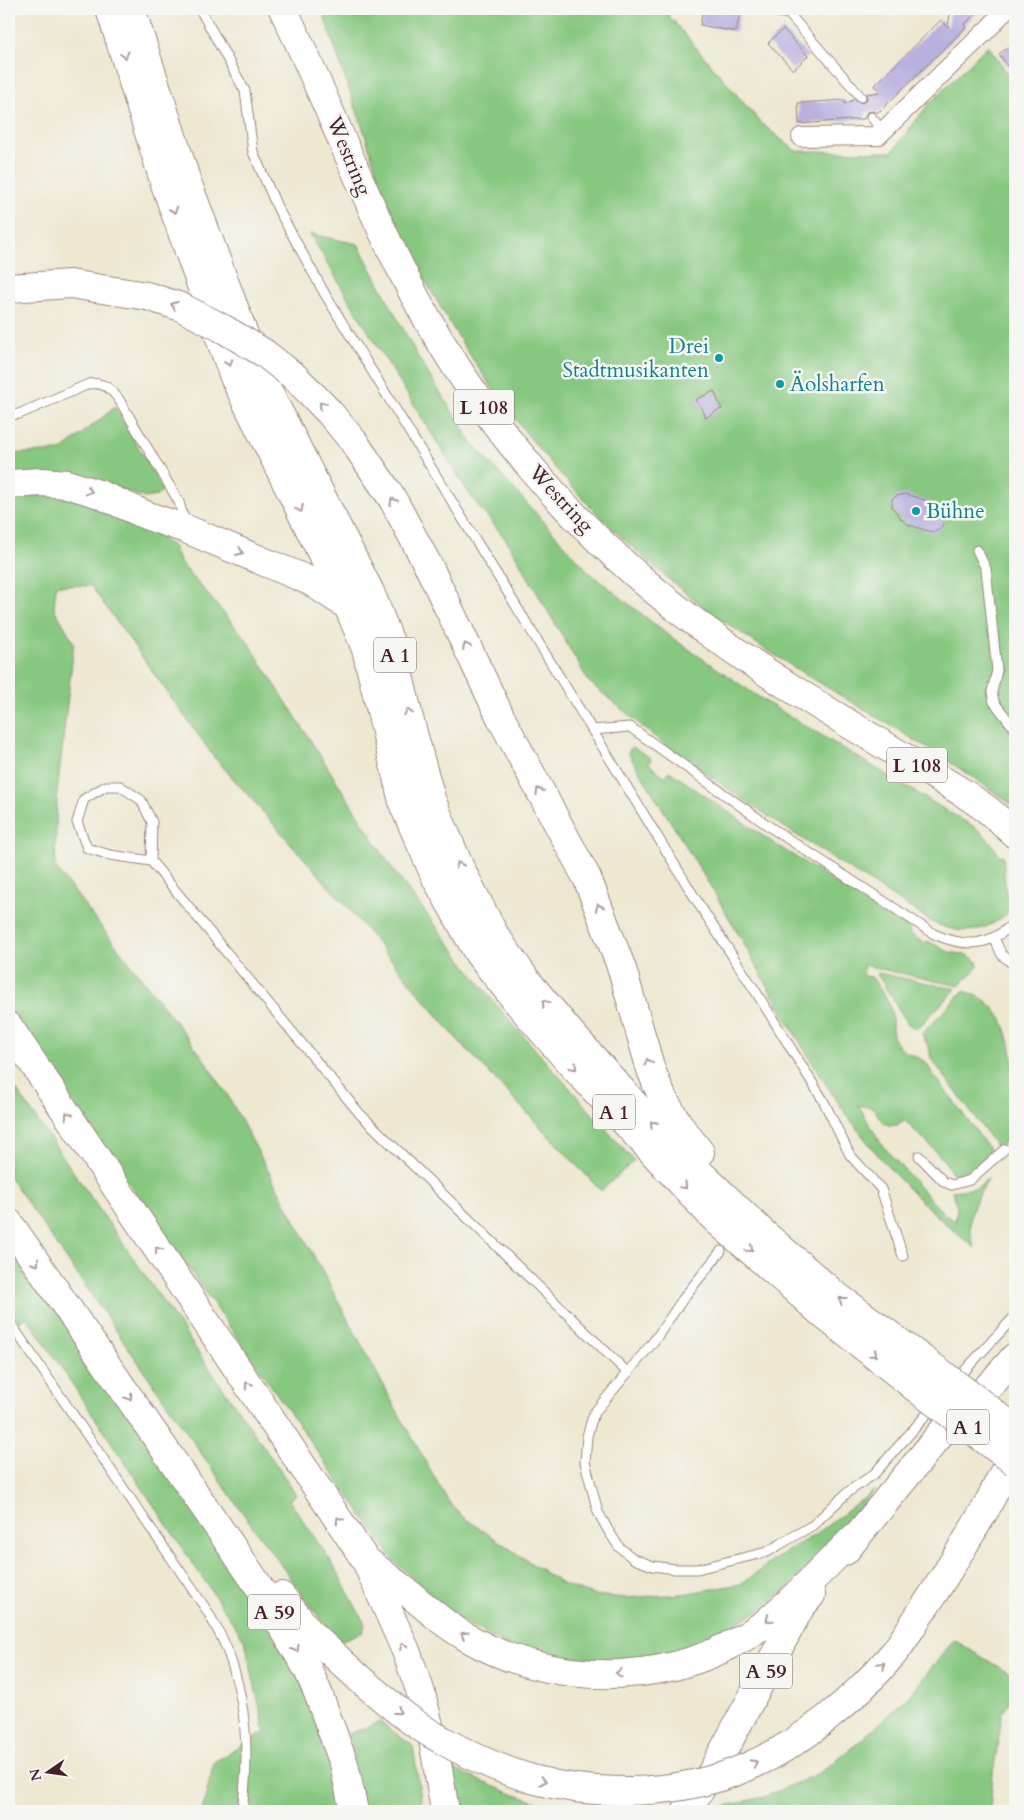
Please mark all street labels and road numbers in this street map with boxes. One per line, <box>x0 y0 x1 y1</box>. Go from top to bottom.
street label: Westring <box>319 111 379 200</box>
road number: L 108 <box>454 390 514 424</box>
street label: Westring <box>521 458 600 540</box>
road number: A 1 <box>374 638 416 672</box>
road number: L 108 <box>887 748 947 782</box>
road number: A 1 <box>593 1094 635 1130</box>
road number: A 1 <box>947 1410 989 1444</box>
road number: A 59 <box>248 1594 300 1630</box>
road number: A 59 <box>740 1654 792 1688</box>

